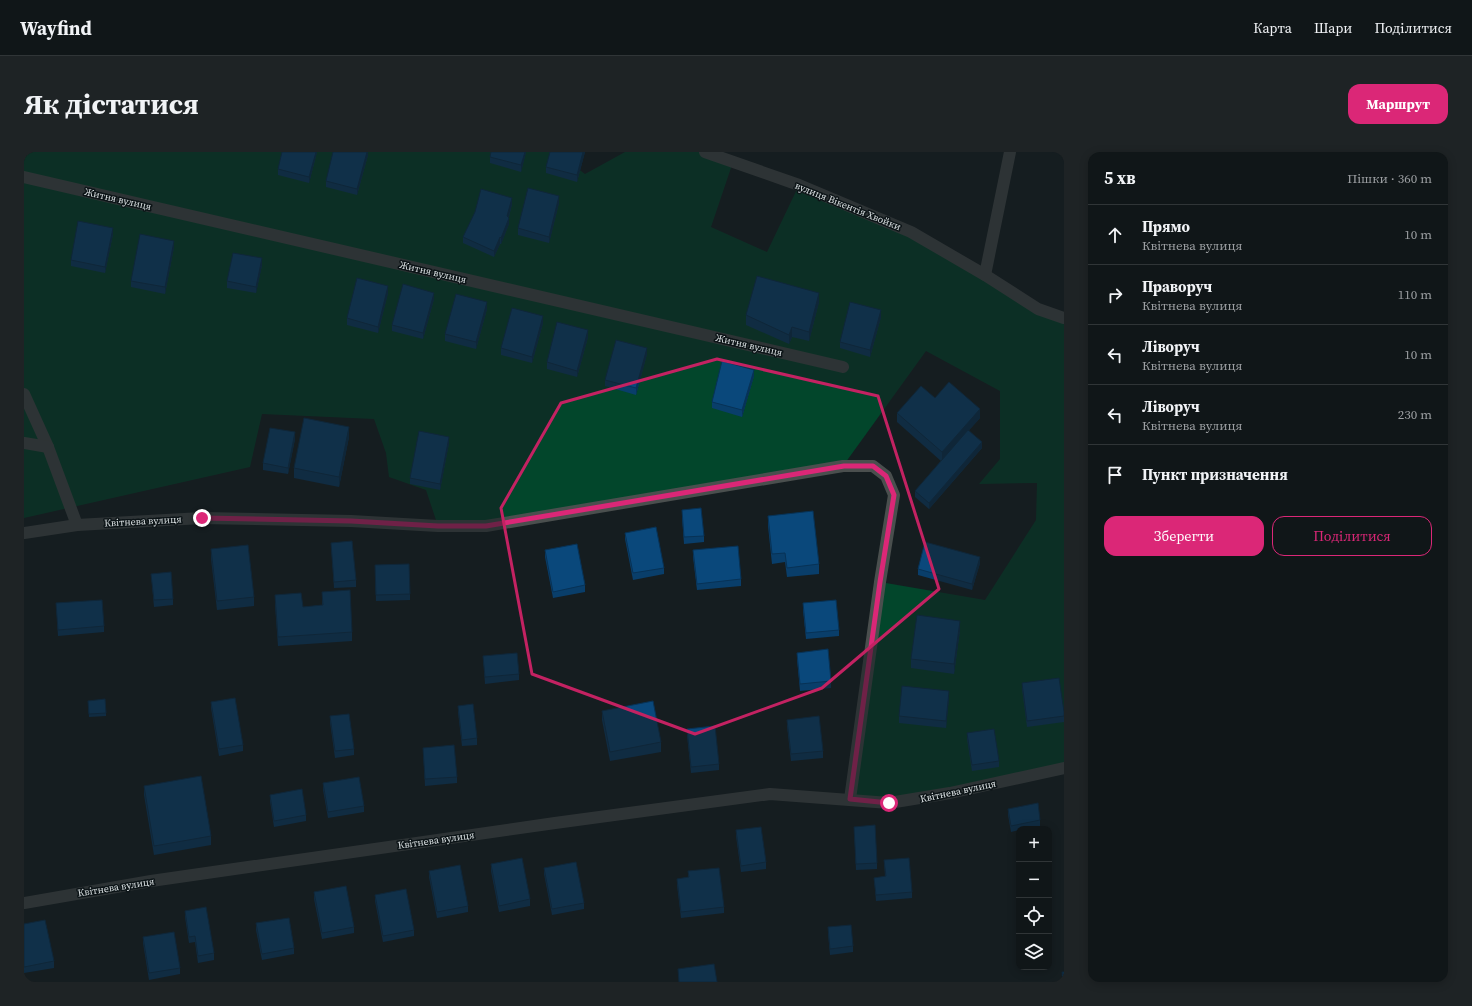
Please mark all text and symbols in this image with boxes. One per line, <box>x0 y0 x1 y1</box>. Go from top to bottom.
text: Wayfind <box>20 15 92 41</box>
text: Карта <box>1253 18 1292 38</box>
text: Шари <box>1314 18 1352 38</box>
text: Поділитися <box>1374 18 1452 38</box>
button: Маршрут <box>1348 84 1448 124</box>
text: Як дістатися <box>24 85 199 123</box>
text: 5 хв <box>1104 166 1136 190</box>
text: Пішки · 360 m <box>1347 170 1432 187</box>
street label: вулиця Вікентія Хвойки <box>793 179 903 233</box>
street label: Житня вулиця <box>83 185 153 213</box>
text: Прямо <box>1142 216 1190 237</box>
icon: ahead <box>1104 224 1126 246</box>
text: 10 m <box>1404 226 1432 243</box>
text: Квітнева вулиця <box>1142 237 1243 254</box>
street label: Житня вулиця <box>398 258 468 286</box>
text: Праворуч <box>1142 276 1212 297</box>
icon: right <box>1104 284 1126 306</box>
text: 110 m <box>1398 286 1432 303</box>
text: Квітнева вулиця <box>1142 297 1243 314</box>
street label: Житня вулиця <box>714 331 784 359</box>
text: Ліворуч <box>1142 336 1200 357</box>
icon: left <box>1104 344 1126 366</box>
text: 10 m <box>1404 346 1432 363</box>
text: Квітнева вулиця <box>1142 357 1243 374</box>
text: Ліворуч <box>1142 396 1200 417</box>
icon: left <box>1104 404 1126 426</box>
text: 230 m <box>1398 406 1432 423</box>
text: Квітнева вулиця <box>1142 417 1243 434</box>
icon: arrive <box>1104 464 1126 486</box>
text: Пункт призначення <box>1142 464 1288 485</box>
route end <box>193 509 211 527</box>
street label: Квітнева вулиця <box>104 512 182 530</box>
button: Зберегти <box>1104 516 1264 556</box>
button: Поділитися <box>1272 516 1432 556</box>
street label: Квітнева вулиця <box>919 777 997 805</box>
route start <box>880 794 898 812</box>
map controls <box>1016 826 1052 970</box>
button: + <box>1016 826 1052 862</box>
street label: Квітнева вулиця <box>397 828 475 852</box>
button: − <box>1016 862 1052 898</box>
street label: Квітнева вулиця <box>77 875 155 899</box>
button: locate <box>1016 898 1052 934</box>
button: layers <box>1016 934 1052 970</box>

